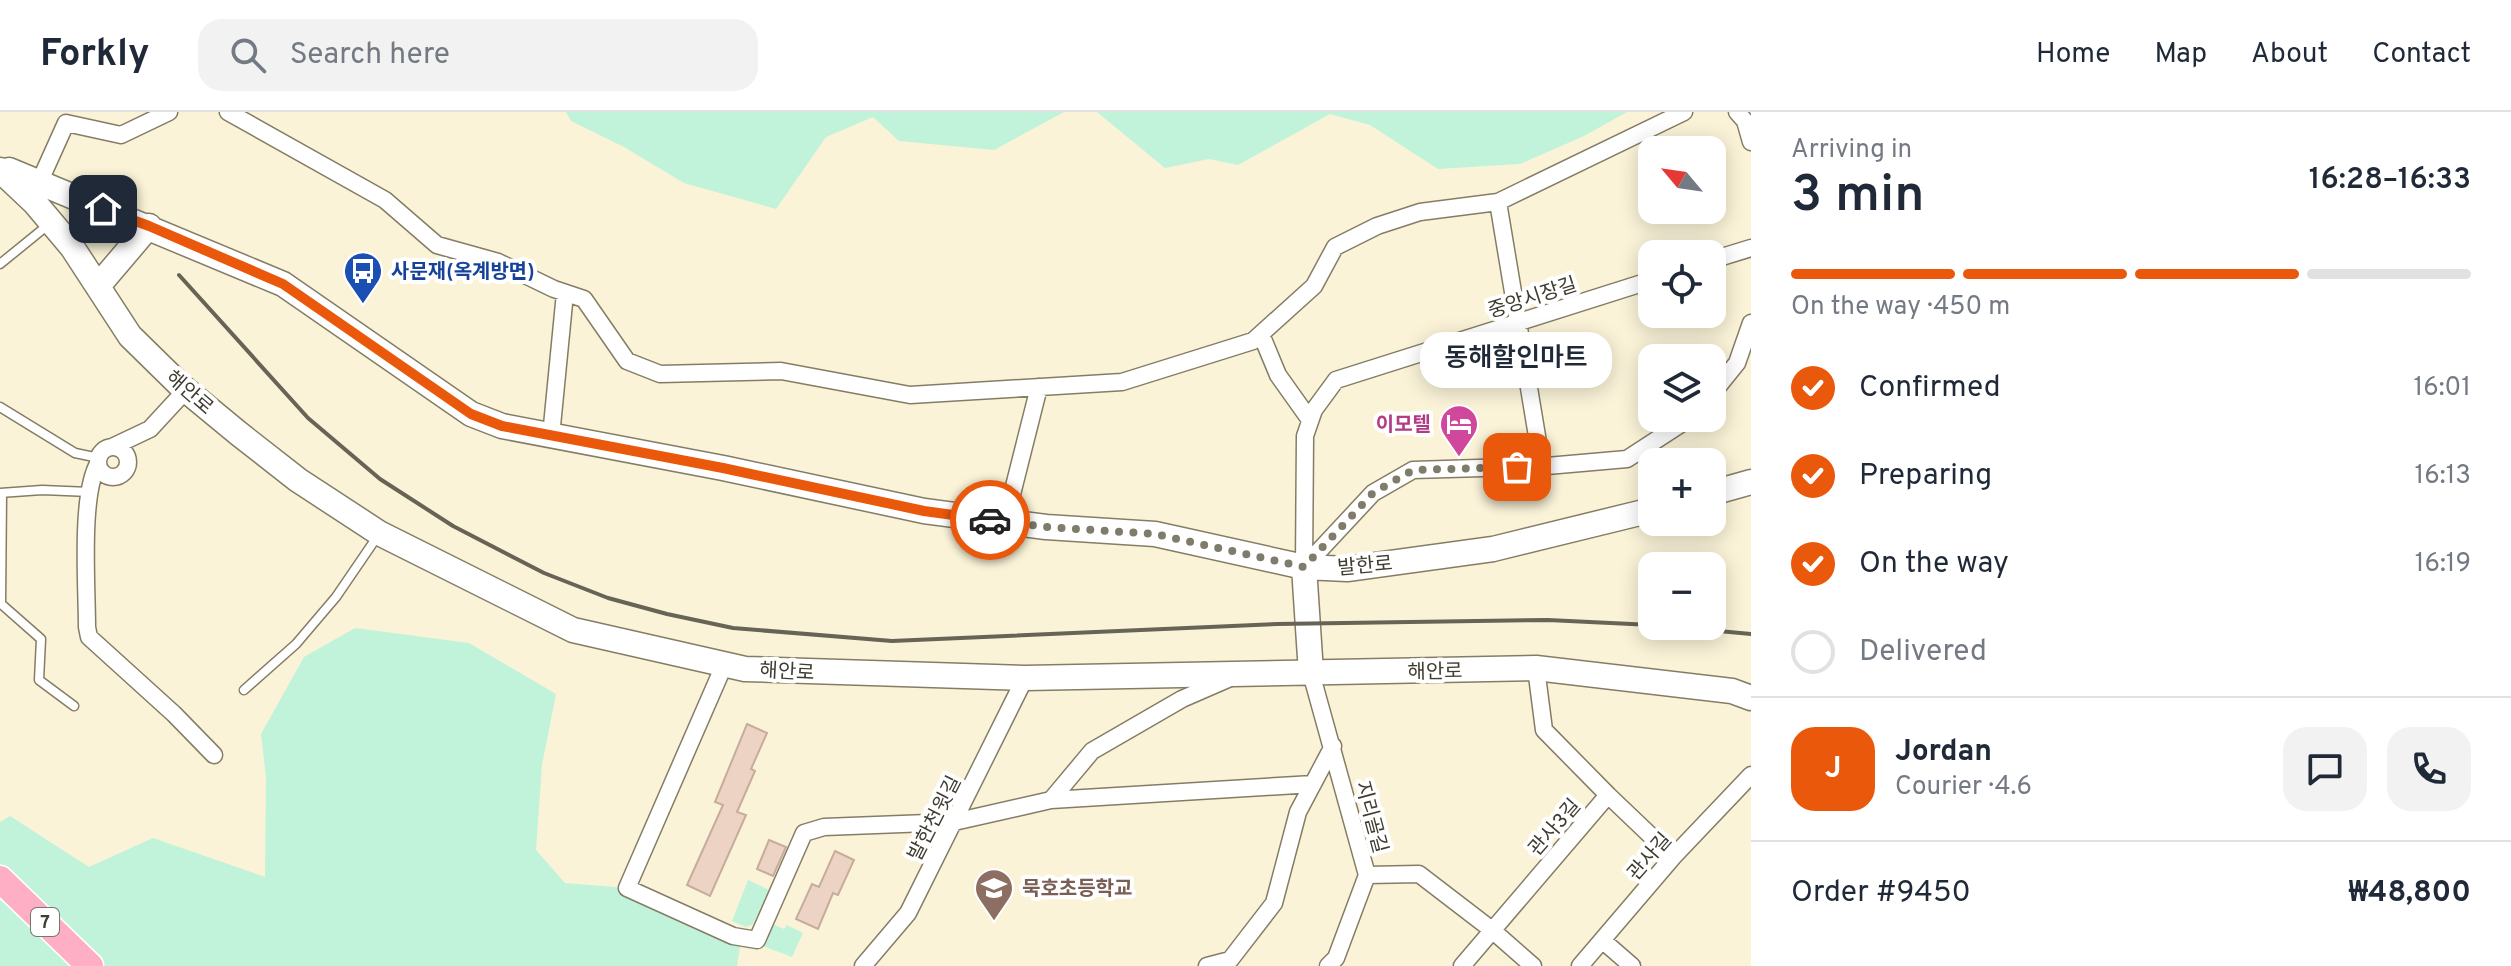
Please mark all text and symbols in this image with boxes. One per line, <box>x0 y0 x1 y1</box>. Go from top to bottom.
search box <box>198 19 758 91</box>
text: Forkly <box>40 31 150 80</box>
icon: search <box>226 33 270 77</box>
text: Search here <box>290 37 450 74</box>
text: Home <box>2036 37 2110 73</box>
text: Map <box>2154 37 2207 73</box>
text: About <box>2251 37 2328 73</box>
text: Contact <box>2372 37 2471 73</box>
text: Arriving in <box>1791 134 1912 167</box>
north arrow <box>1638 136 1726 224</box>
map controls <box>1638 136 1726 640</box>
text: 16:28–16:33 <box>2309 162 2471 199</box>
text: 3 min <box>1791 164 1924 230</box>
pin <box>69 175 137 243</box>
icon: home <box>81 187 125 231</box>
button: locate <box>1638 240 1726 328</box>
bus stop icon: 사문재(옥계방면) <box>342 250 384 305</box>
place label: 사문재(옥계방면) <box>391 260 535 286</box>
street label: 중앙시장길 <box>1485 272 1580 325</box>
text: On the way · 450 m <box>1791 291 2010 324</box>
callout: 동해할인마트 <box>1421 331 1613 387</box>
text: 동해할인마트 <box>1444 343 1588 376</box>
button: layers <box>1638 344 1726 432</box>
street label: 해안로 <box>159 366 218 421</box>
icon: check <box>1791 366 1835 410</box>
text: Confirmed <box>1859 370 2001 407</box>
text: 16:01 <box>2414 372 2471 405</box>
hotel icon: 이모텔 <box>1438 403 1480 458</box>
place label: 이모텔 <box>1376 413 1431 439</box>
pin <box>1483 433 1551 501</box>
icon: bag <box>1495 445 1539 489</box>
button: + <box>1638 448 1726 536</box>
icon: check <box>1791 454 1835 498</box>
text: Preparing <box>1859 458 1992 495</box>
text: 16:13 <box>2415 460 2471 493</box>
courier <box>950 480 1030 560</box>
icon: car <box>968 498 1012 542</box>
icon: check <box>1791 542 1835 586</box>
text: On the way <box>1859 546 2009 583</box>
text: 16:19 <box>2415 548 2471 581</box>
street label: 발한로 <box>1337 552 1394 582</box>
button: − <box>1638 552 1726 640</box>
text: Delivered <box>1859 634 1987 671</box>
street label: 해안로 <box>759 659 815 687</box>
street label: 해안로 <box>1407 660 1463 686</box>
button: chat <box>2283 727 2367 811</box>
button: phone <box>2387 727 2471 811</box>
text: Jordan <box>1895 734 1992 771</box>
text: J <box>1825 751 1841 788</box>
text: Courier · 4.6 <box>1895 771 2032 804</box>
street label: 발한천윗길 <box>903 772 968 866</box>
street label: 지리골길 <box>1348 779 1392 856</box>
street label: 관사3길 <box>1524 794 1587 862</box>
street label: 관사길 <box>1623 828 1678 887</box>
school or university icon: 묵호초등학교 <box>973 867 1015 922</box>
text: Order #9450 <box>1791 875 1971 912</box>
text: ₩48,800 <box>2348 875 2471 912</box>
place label: 묵호초등학교 <box>1022 877 1132 903</box>
road number: 7 <box>31 908 59 936</box>

